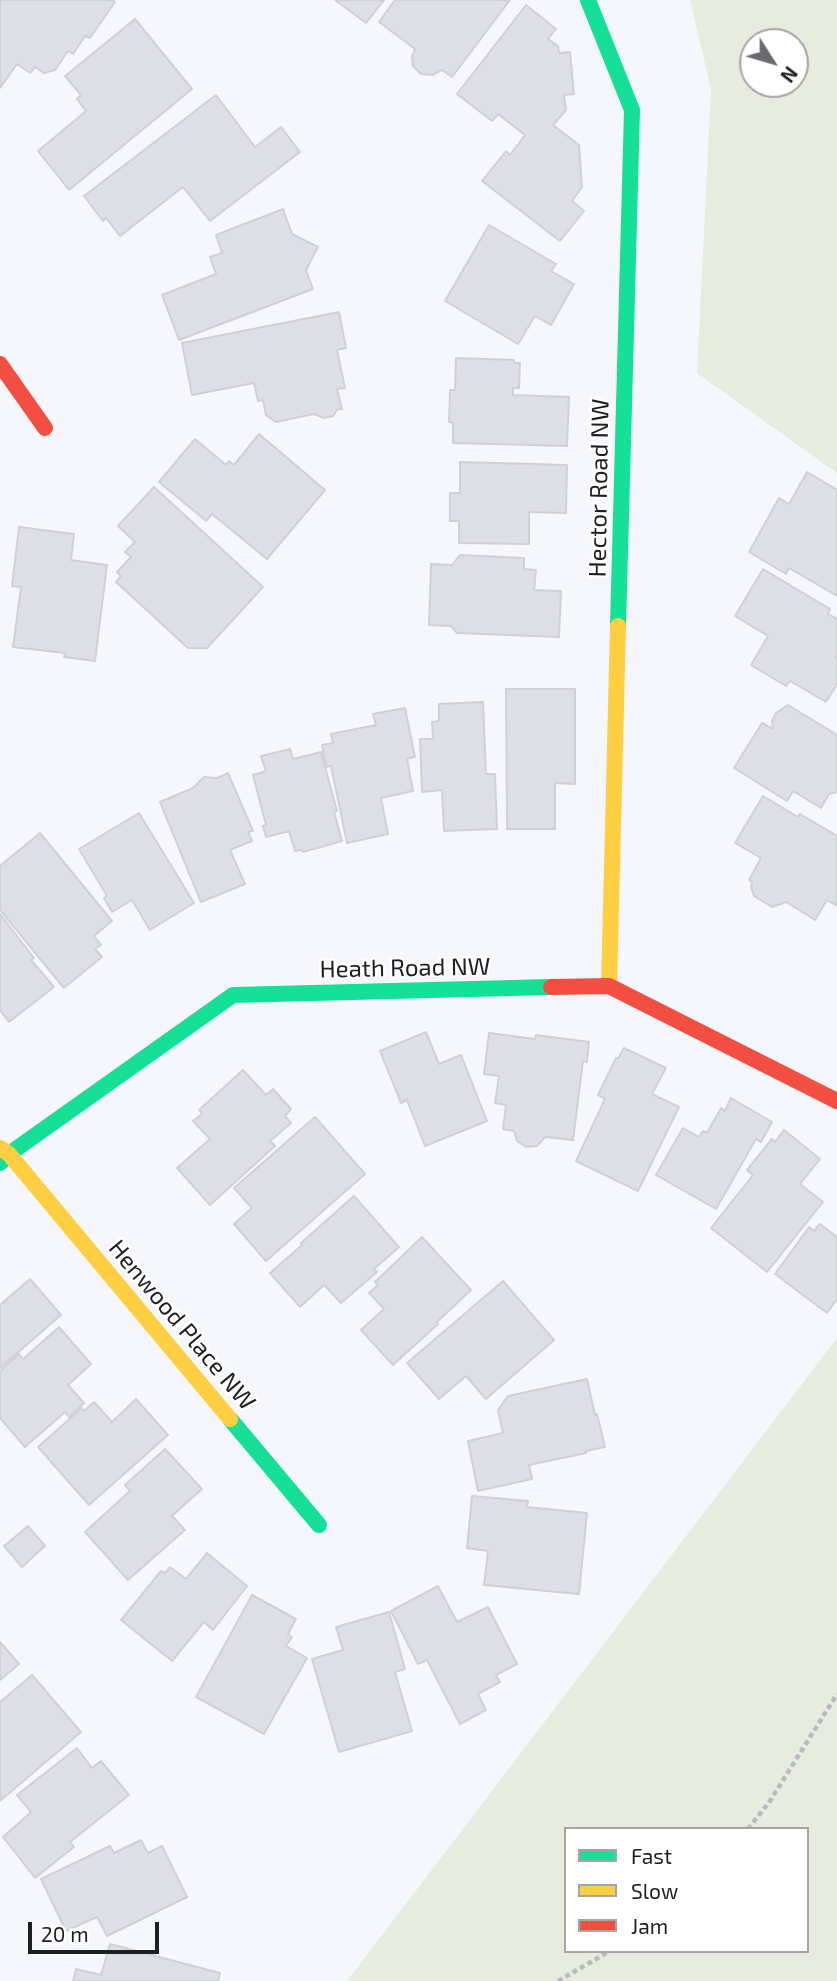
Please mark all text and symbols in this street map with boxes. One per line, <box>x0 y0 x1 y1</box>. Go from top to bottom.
north arrow <box>739 28 809 98</box>
text: N <box>776 62 803 87</box>
street label: Hector Road NW <box>583 398 615 578</box>
street label: Heath Road NW <box>319 952 491 984</box>
street label: Henwood Place NW <box>103 1234 261 1416</box>
legend <box>564 1827 809 1953</box>
text: Fast <box>631 1843 672 1868</box>
text: Slow <box>631 1878 678 1903</box>
scale bar <box>32 1908 163 1952</box>
text: Jam <box>631 1913 668 1938</box>
text: 20 m <box>41 1921 89 1946</box>

